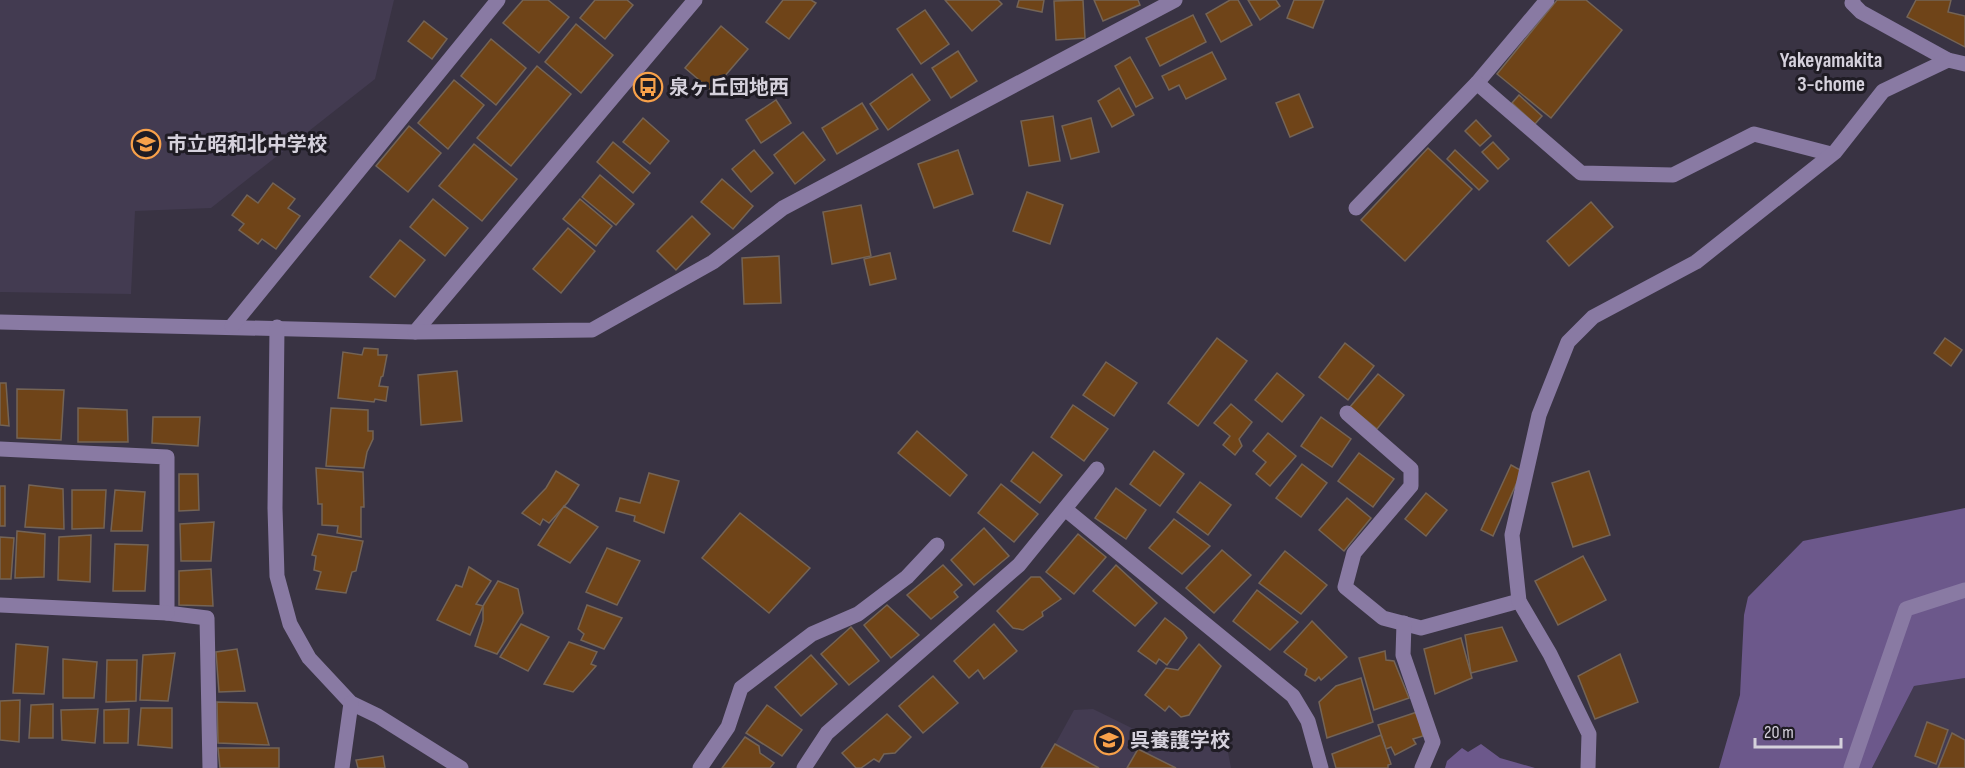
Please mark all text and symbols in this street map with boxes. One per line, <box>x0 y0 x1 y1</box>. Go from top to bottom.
district label: Yakeyamakita 3-chome <box>1780 48 1882 97</box>
bus stop icon: 泉ヶ丘団地西 <box>632 71 664 103</box>
place label: 泉ヶ丘団地西 <box>669 76 789 100</box>
school or university icon: 市立昭和北中学校 <box>130 128 162 160</box>
place label: 市立昭和北中学校 <box>167 133 327 157</box>
scale bar <box>1755 711 1840 749</box>
text: 20 m <box>1764 722 1794 743</box>
school or university icon: 呉養護学校 <box>1093 724 1125 756</box>
place label: 呉養護学校 <box>1130 729 1230 753</box>

